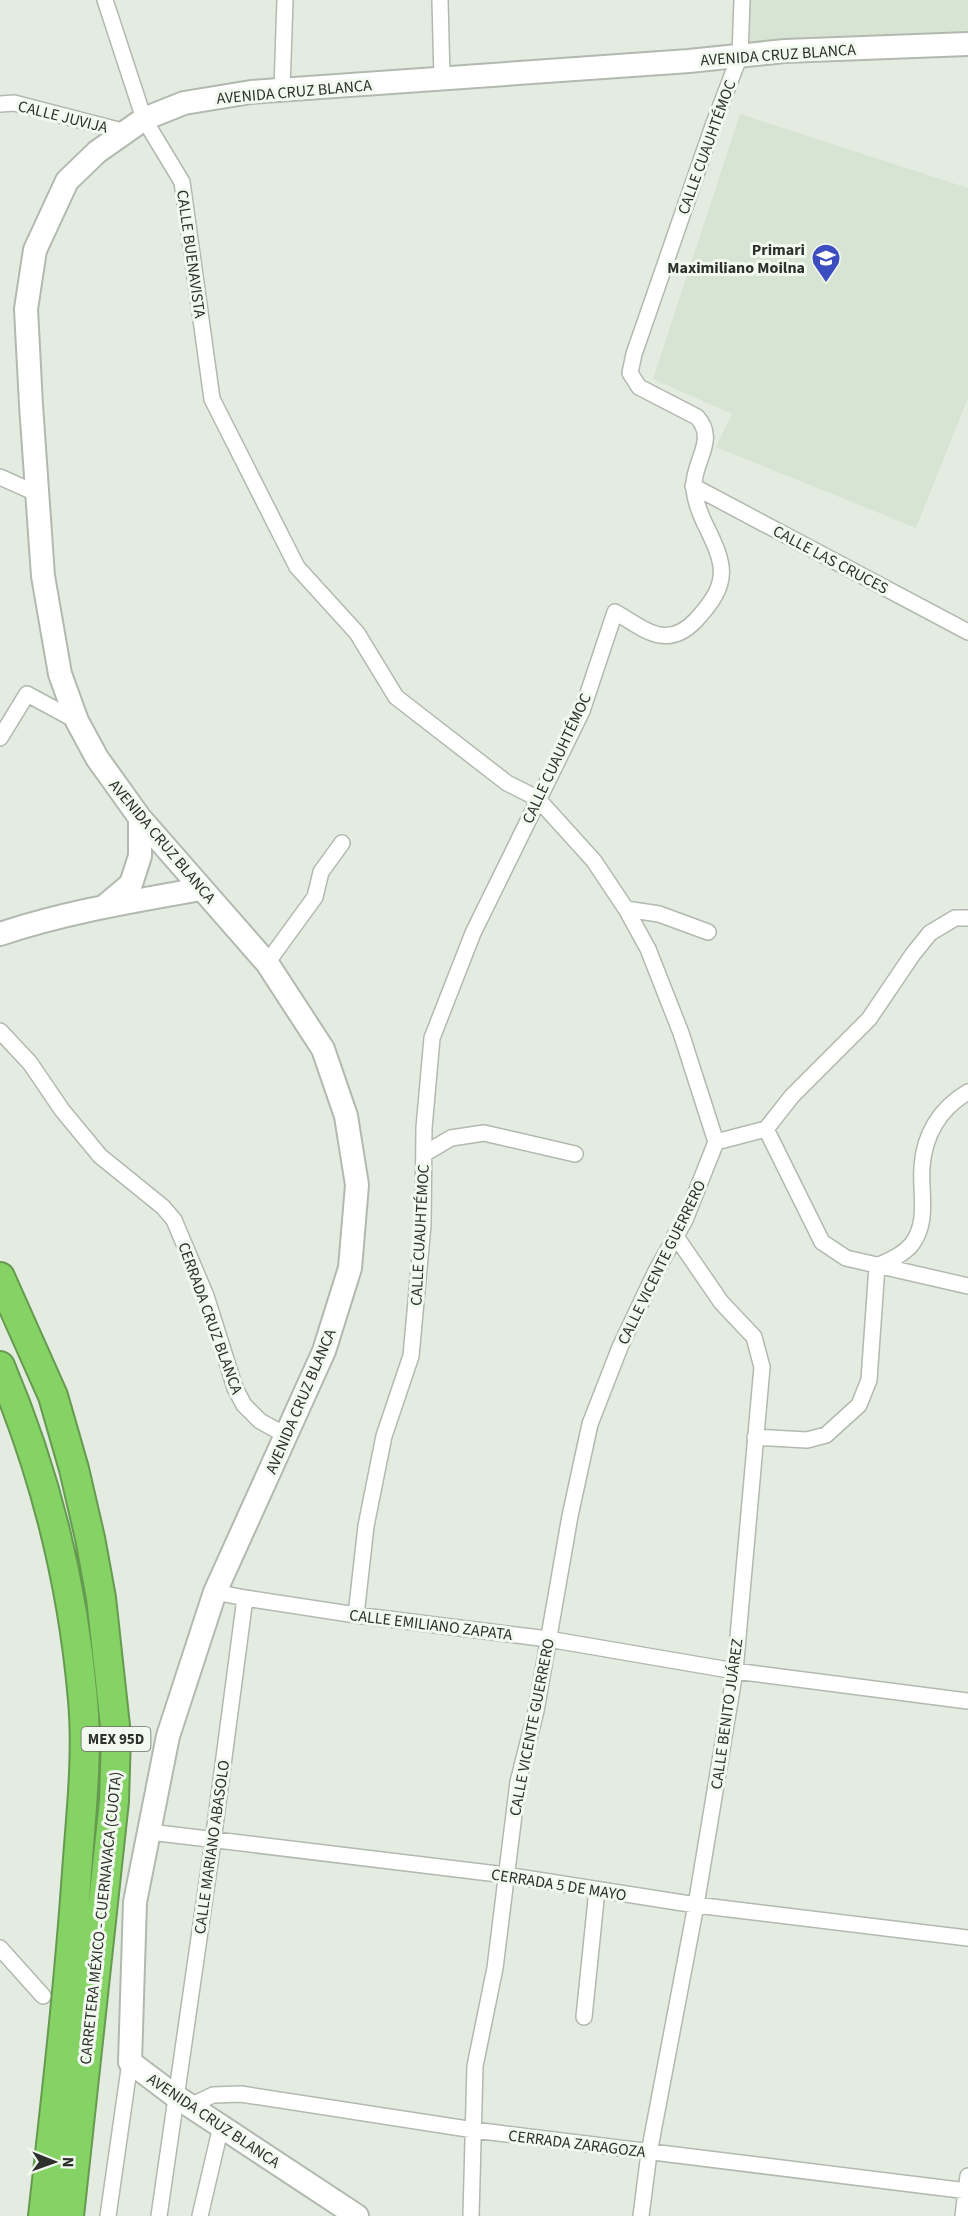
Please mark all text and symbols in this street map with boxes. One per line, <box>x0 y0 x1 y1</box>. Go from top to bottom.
street label: AVENIDA CRUZ BLANCA <box>700 39 857 71</box>
street label: AVENIDA CRUZ BLANCA <box>216 74 373 110</box>
street label: CALLE CUAUHTÉMOC <box>672 77 741 218</box>
street label: CALLE JUVIJA <box>16 95 110 139</box>
street label: CALLE BUENAVISTA <box>171 189 211 320</box>
place label: Primari Maximiliano Moilna <box>667 239 805 279</box>
school or university icon: Primari Maximiliano Moilna <box>810 242 842 284</box>
street label: CALLE LAS CRUCES <box>769 520 892 600</box>
street label: CALLE CUAUHTÉMOC <box>517 690 597 827</box>
street label: AVENIDA CRUZ BLANCA <box>104 775 221 909</box>
street label: CALLE CUAUHTÉMOC <box>405 1164 435 1306</box>
street label: CALLE VICENTE GUERRERO <box>612 1176 711 1348</box>
street label: CERRADA CRUZ BLANCA <box>172 1239 248 1398</box>
street label: AVENIDA CRUZ BLANCA <box>260 1325 342 1477</box>
street label: CALLE EMILIANO ZAPATA <box>348 1604 514 1646</box>
street label: CALLE VICENTE GUERRERO <box>504 1636 560 1818</box>
street label: CALLE BENITO JUÁREZ <box>706 1637 748 1791</box>
road number: MEX 95D <box>82 1727 150 1751</box>
street label: CALLE MARIANO ABASOLO <box>189 1759 235 1936</box>
street label: CARRETERA MÉXICO - CUERNAVACA (CUOTA) <box>75 1770 127 2066</box>
street label: CERRADA 5 DE MAYO <box>490 1863 628 1907</box>
street label: AVENIDA CRUZ BLANCA <box>143 2068 284 2174</box>
street label: CERRADA ZARAGOZA <box>507 2125 647 2163</box>
north arrow <box>24 2132 84 2192</box>
text: N <box>57 2157 79 2168</box>

